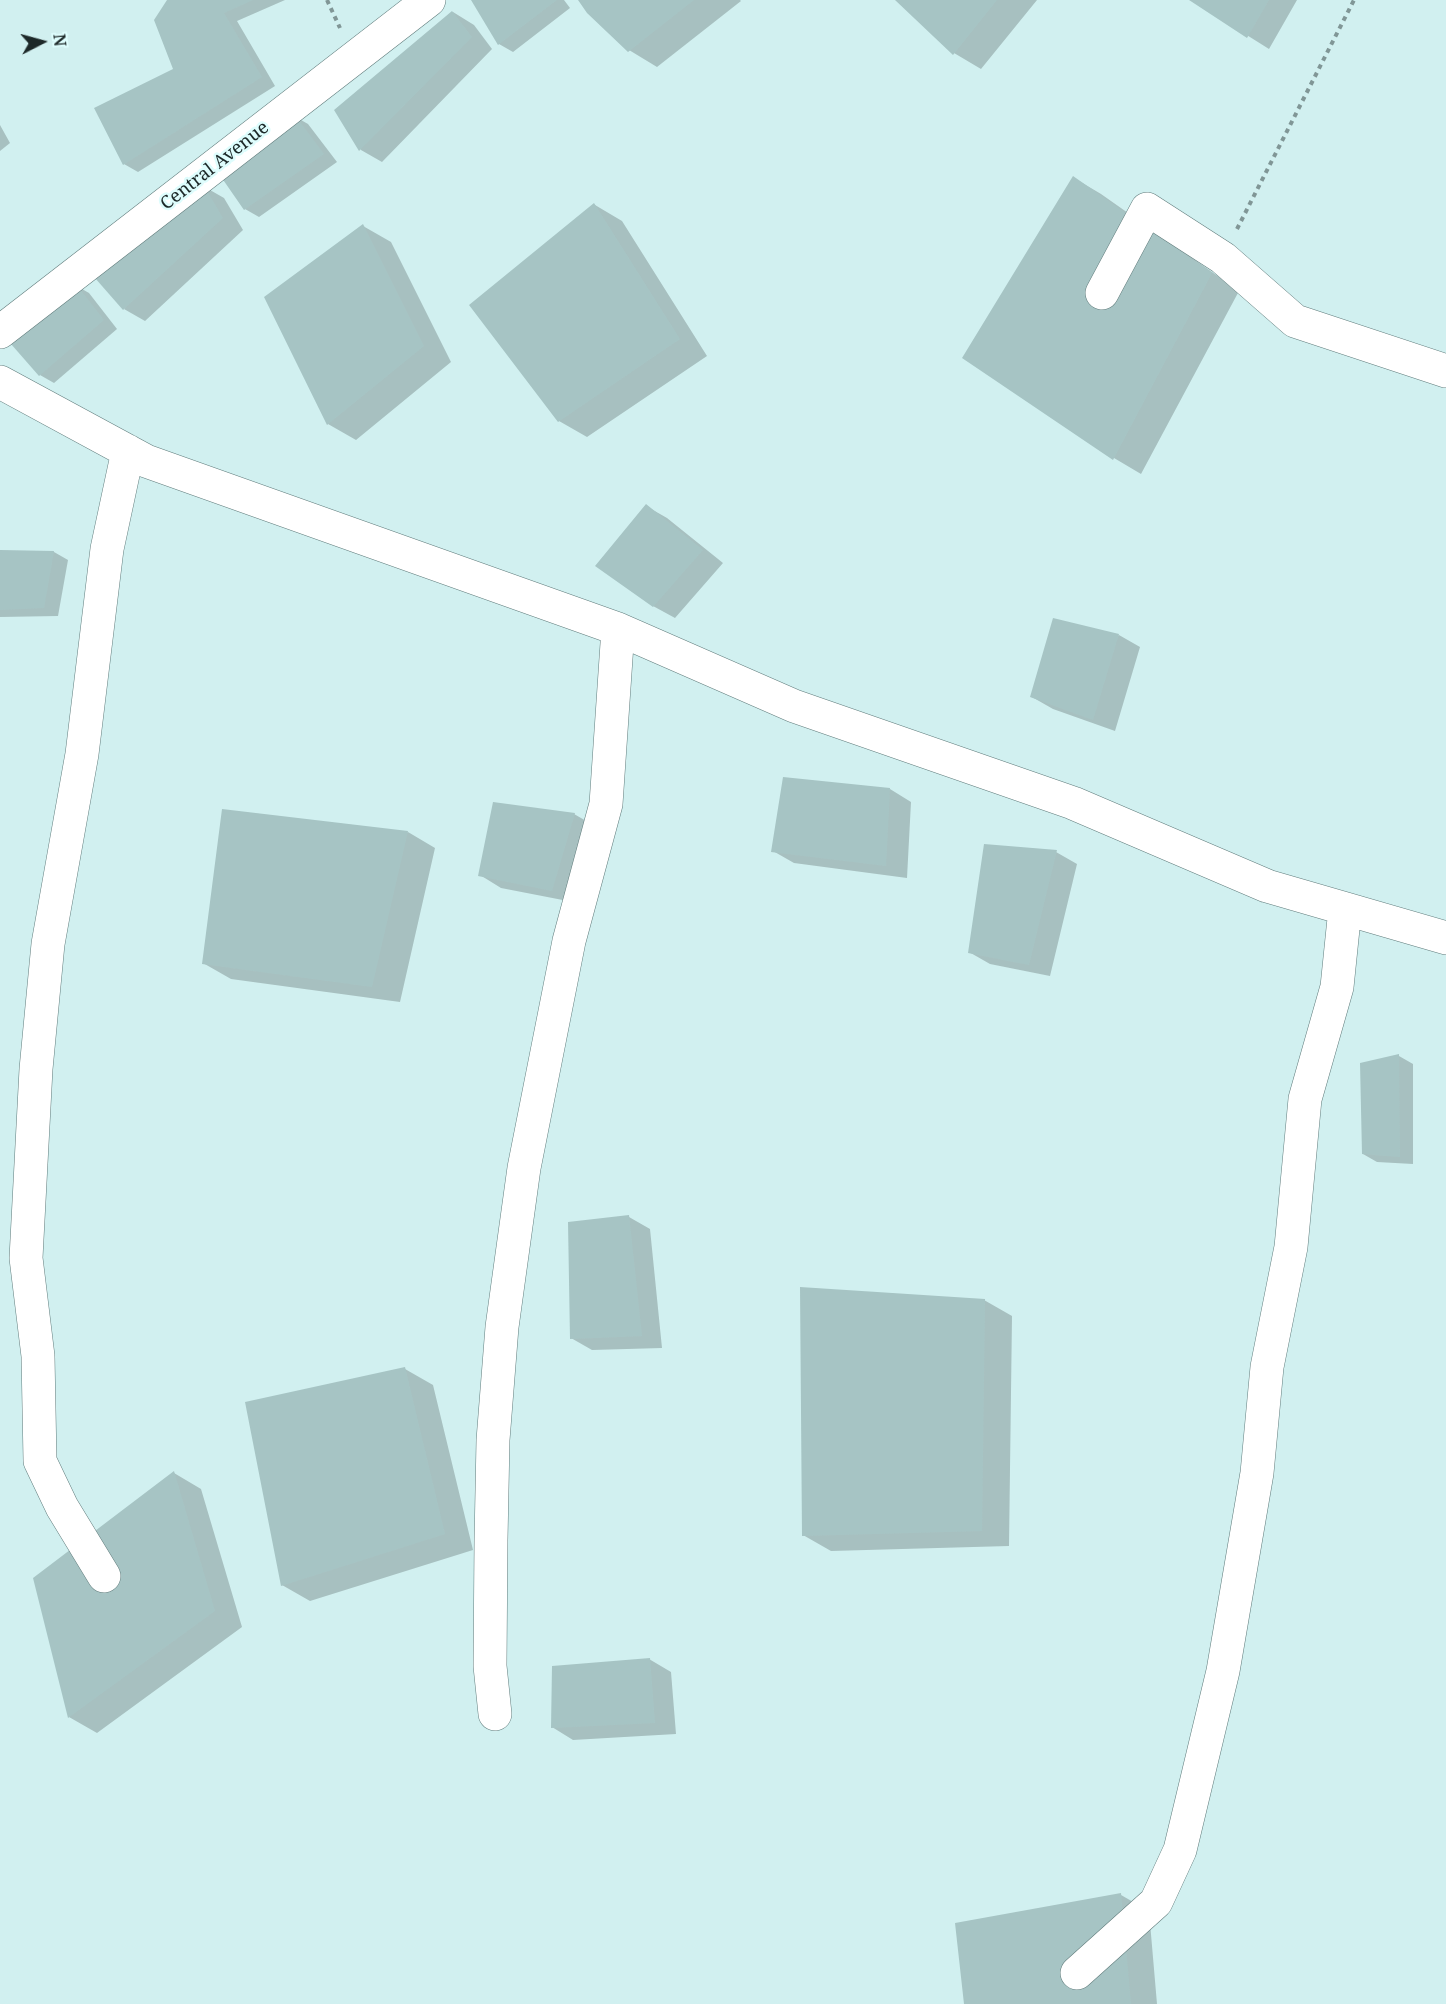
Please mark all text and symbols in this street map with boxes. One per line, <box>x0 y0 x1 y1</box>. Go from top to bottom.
north arrow <box>12 12 72 72</box>
text: N <box>48 33 71 48</box>
street label: Central Avenue <box>157 117 273 215</box>

